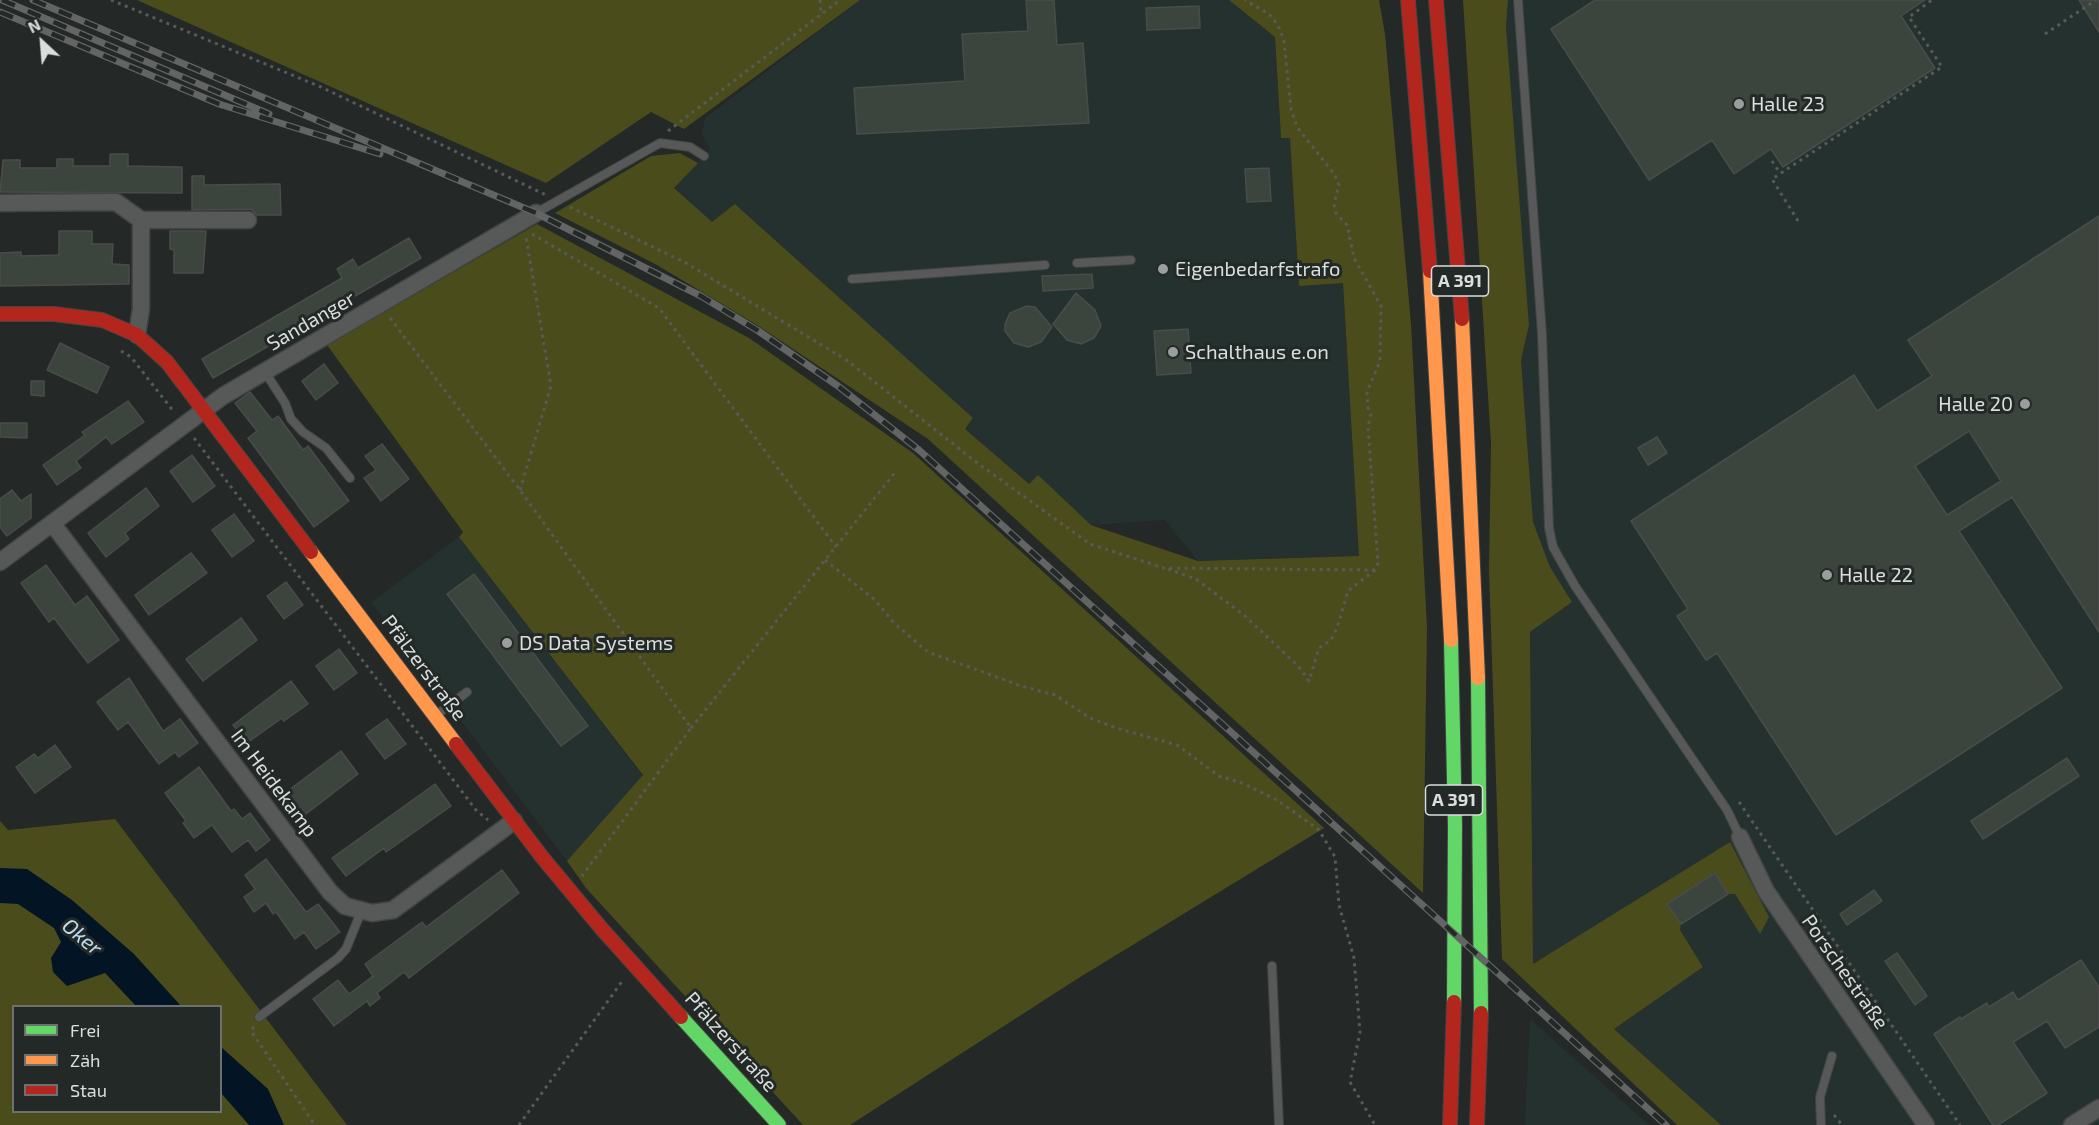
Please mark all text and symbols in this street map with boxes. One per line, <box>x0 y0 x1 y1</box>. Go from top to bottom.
north arrow <box>12 12 72 72</box>
text: N <box>25 14 43 36</box>
place label: Halle 23 <box>1751 92 1825 116</box>
marker: Halle 23 <box>1732 97 1746 111</box>
place label: Eigenbedarfstrafo <box>1175 257 1340 281</box>
marker: Eigenbedarfstrafo <box>1156 262 1170 276</box>
road number: A 391 <box>1432 266 1488 296</box>
street label: Sandanger <box>263 286 359 356</box>
place label: Schalthaus e.on <box>1185 340 1329 364</box>
marker: Schalthaus e.on <box>1166 345 1180 359</box>
place label: Halle 20 <box>1938 392 2013 416</box>
marker: Halle 20 <box>2018 397 2032 411</box>
place label: Halle 22 <box>1839 563 1913 587</box>
marker: Halle 22 <box>1820 568 1834 582</box>
street label: Pfälzerstraße <box>376 610 472 726</box>
place label: DS Data Systems <box>519 631 673 655</box>
marker: DS Data Systems <box>500 636 514 650</box>
street label: Im Heidekamp <box>226 724 322 842</box>
road number: A 391 <box>1426 785 1482 815</box>
street label: Porschestraße <box>1797 910 1893 1034</box>
water label: Oker <box>57 913 107 961</box>
street label: Pfälzerstraße <box>680 987 782 1097</box>
legend <box>12 1005 222 1113</box>
text: Frei <box>70 1019 101 1041</box>
text: Zäh <box>70 1049 101 1071</box>
text: Stau <box>70 1079 107 1101</box>

